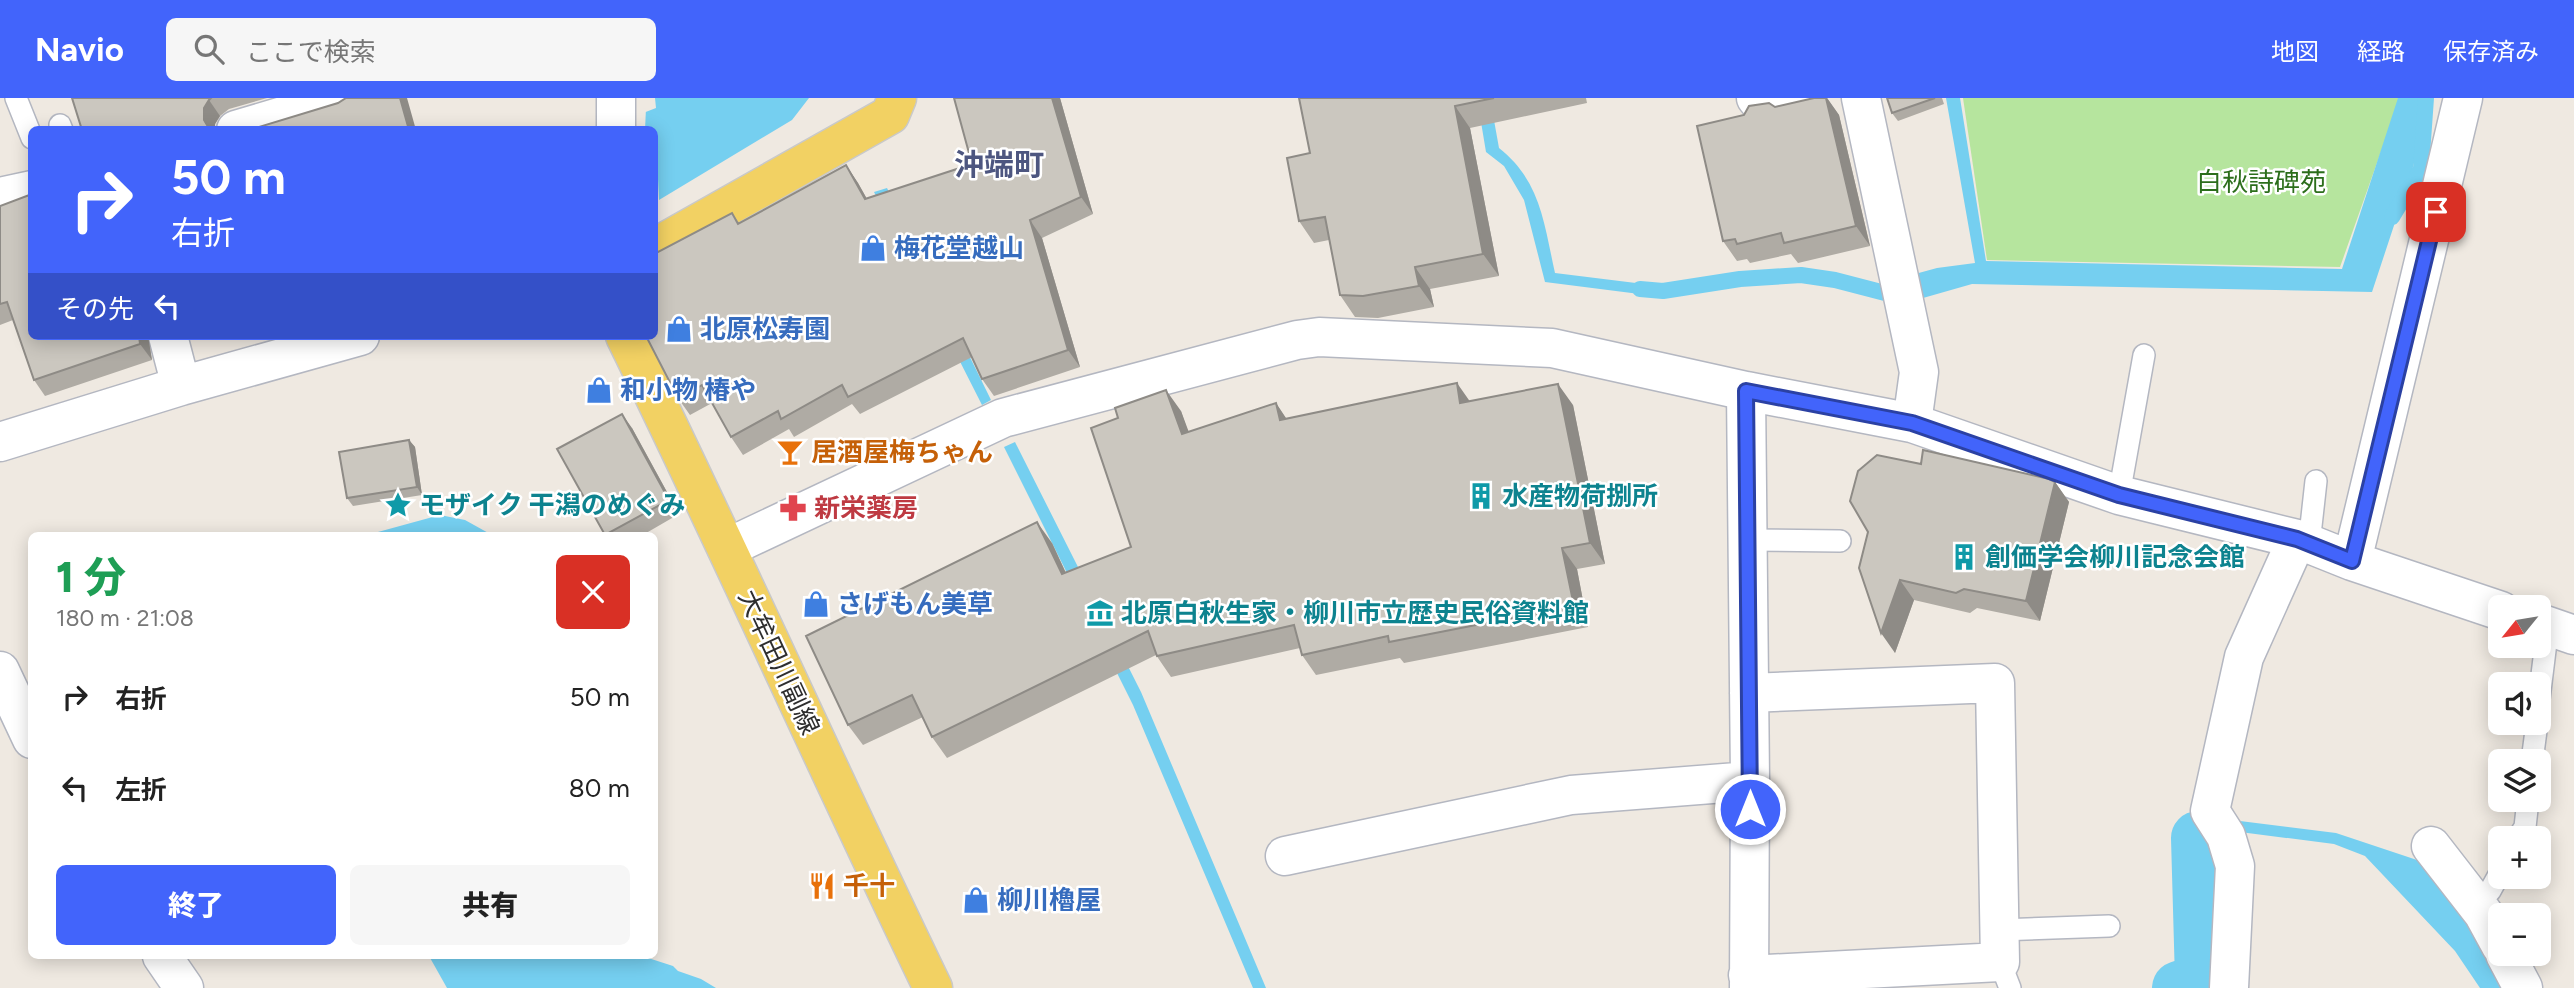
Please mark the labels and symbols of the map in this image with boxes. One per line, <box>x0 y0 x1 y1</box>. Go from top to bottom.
district label: 沖端町 <box>954 146 1044 183</box>
park label: 白秋詩碑苑 <box>2196 166 2326 198</box>
pin <box>2406 182 2466 242</box>
place label: 梅花堂越山 <box>894 232 1024 264</box>
shop icon: 梅花堂越山 <box>858 233 888 263</box>
place label: 北原松寿園 <box>700 313 830 345</box>
shop icon: 北原松寿園 <box>664 314 694 344</box>
place label: 和小物 椿や <box>620 374 756 406</box>
shop icon: 和小物 椿や <box>584 375 614 405</box>
place label: 居酒屋梅ちゃん <box>811 436 993 468</box>
bar icon: 居酒屋梅ちゃん <box>775 437 805 467</box>
place label: 水産物荷捌所 <box>1502 480 1658 512</box>
building icon: 水産物荷捌所 <box>1466 481 1496 511</box>
place label: モザイク 干潟のめぐみ <box>419 489 685 521</box>
place icon: モザイク 干潟のめぐみ <box>383 490 413 520</box>
place label: 新栄薬房 <box>814 492 918 524</box>
pharmacy icon: 新栄薬房 <box>778 493 808 523</box>
place label: 創価学会柳川記念会館 <box>1985 541 2245 573</box>
building icon: 創価学会柳川記念会館 <box>1949 542 1979 572</box>
street label: 大牟田川副線 <box>732 585 826 739</box>
place label: さげもん美草 <box>837 588 993 620</box>
shop icon: さげもん美草 <box>801 589 831 619</box>
north arrow <box>2488 595 2552 658</box>
place label: 北原白秋生家・柳川市立歴史民俗資料館 <box>1121 597 1589 629</box>
museum icon: 北原白秋生家・柳川市立歴史民俗資料館 <box>1085 598 1115 628</box>
position arrow <box>1713 772 1787 846</box>
place label: 千十 <box>843 870 895 902</box>
restaurant icon: 千十 <box>807 871 837 901</box>
place label: 柳川櫓屋 <box>997 884 1101 916</box>
shop icon: 柳川櫓屋 <box>961 885 991 915</box>

